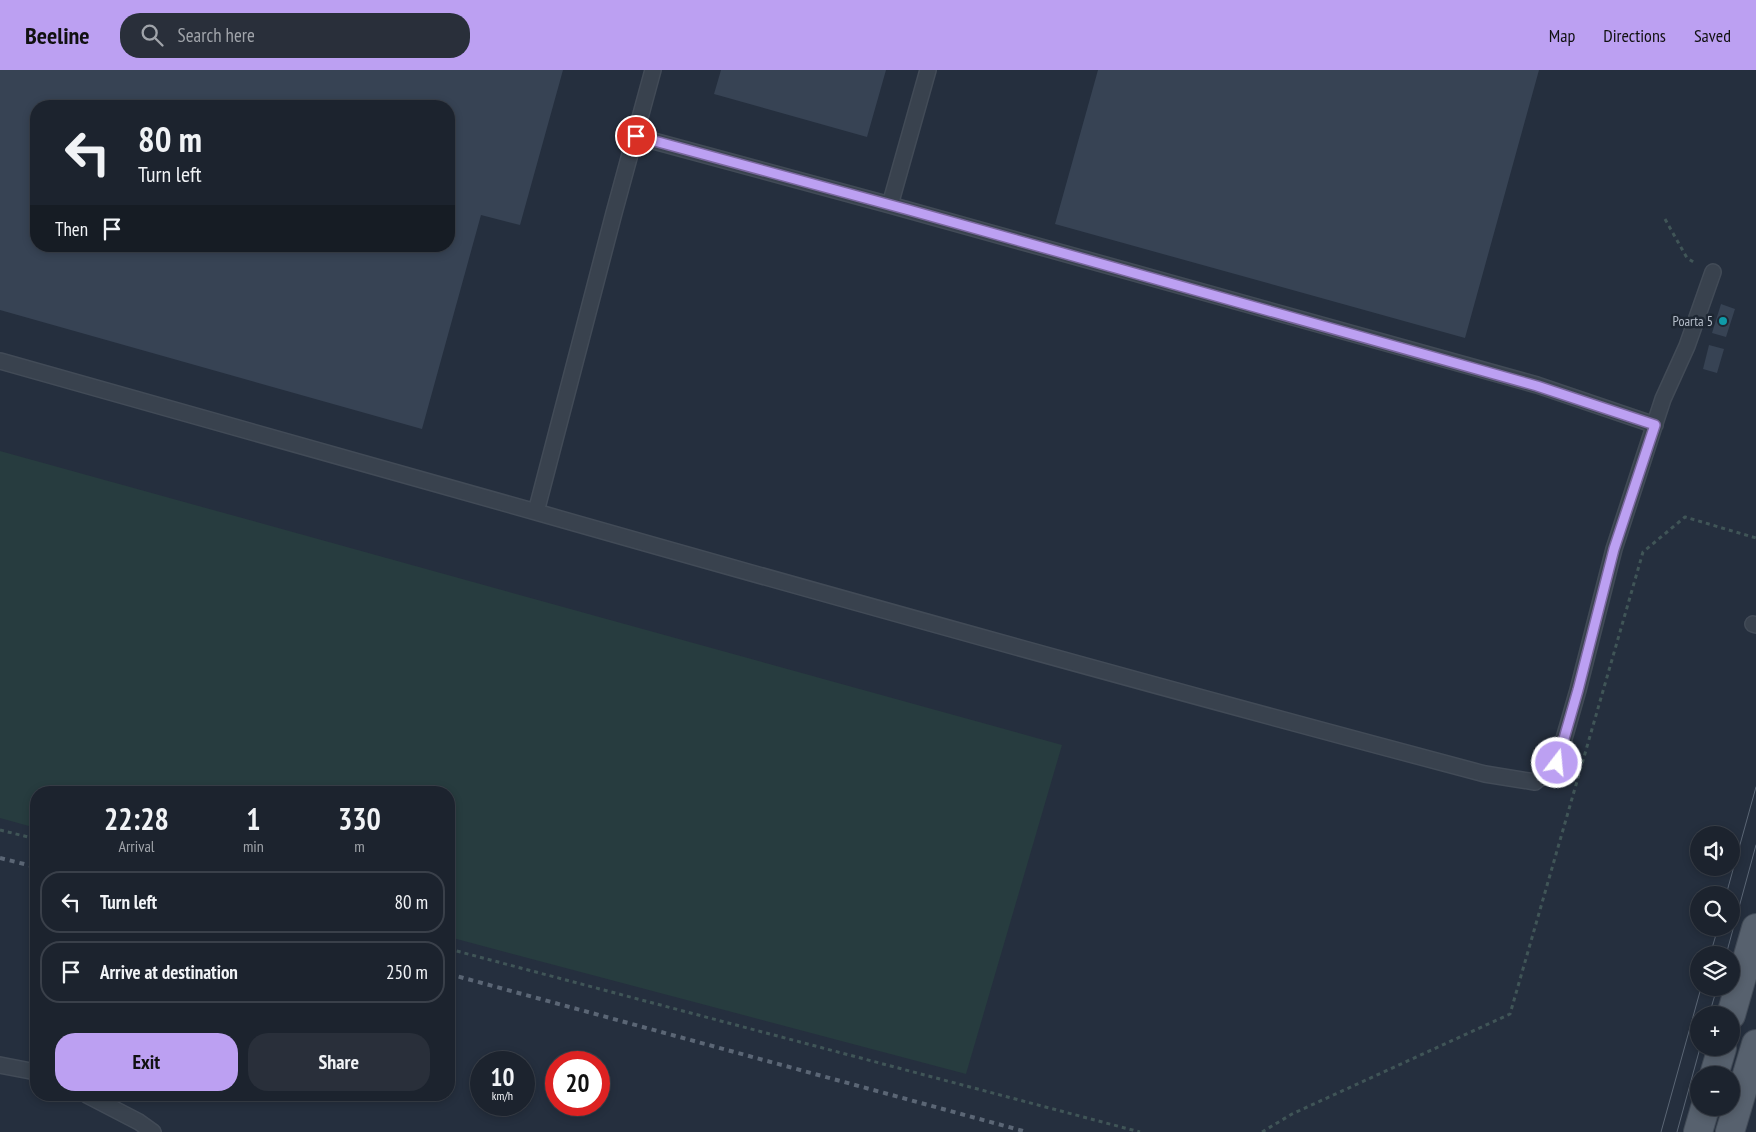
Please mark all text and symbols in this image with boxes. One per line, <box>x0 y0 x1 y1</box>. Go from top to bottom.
search box <box>120 13 470 58</box>
text: Beeline <box>25 20 90 51</box>
icon: search <box>138 21 166 49</box>
text: Search here <box>178 23 255 47</box>
text: Map <box>1549 24 1575 47</box>
text: Directions <box>1603 24 1666 47</box>
text: Saved <box>1694 24 1731 47</box>
pin <box>615 115 657 157</box>
text: 80 m <box>138 116 202 162</box>
icon: left <box>55 120 120 185</box>
icon: arrive <box>622 122 650 150</box>
text: Turn left <box>138 160 202 188</box>
icon: arrive <box>98 215 126 243</box>
text: Then <box>55 217 88 241</box>
place label: Poarta 5 <box>1673 312 1713 330</box>
marker: Poarta 5 <box>1717 315 1729 327</box>
position arrow <box>1530 736 1582 788</box>
text: 22:28 <box>104 799 169 838</box>
text: 1 <box>246 799 261 838</box>
text: 330 <box>338 799 381 838</box>
map controls <box>1690 826 1740 1116</box>
button: sound <box>1690 826 1740 876</box>
text: Arrival <box>118 836 155 856</box>
text: min <box>243 836 264 856</box>
text: m <box>354 836 365 856</box>
button: search <box>1690 886 1740 936</box>
icon: left <box>57 888 85 916</box>
text: Turn left <box>100 890 157 914</box>
text: 80 m <box>395 890 428 914</box>
button: layers <box>1690 946 1740 996</box>
icon: arrive <box>57 958 85 986</box>
text: Arrive at destination <box>100 960 238 984</box>
text: 250 m <box>386 960 428 984</box>
button: + <box>1690 1006 1740 1056</box>
button: Exit <box>55 1033 238 1091</box>
button: Share <box>248 1033 430 1091</box>
speed limit sign: 20 <box>545 1051 610 1116</box>
text: 10 <box>491 1061 514 1093</box>
button: − <box>1690 1066 1740 1116</box>
text: km/h <box>492 1088 513 1103</box>

